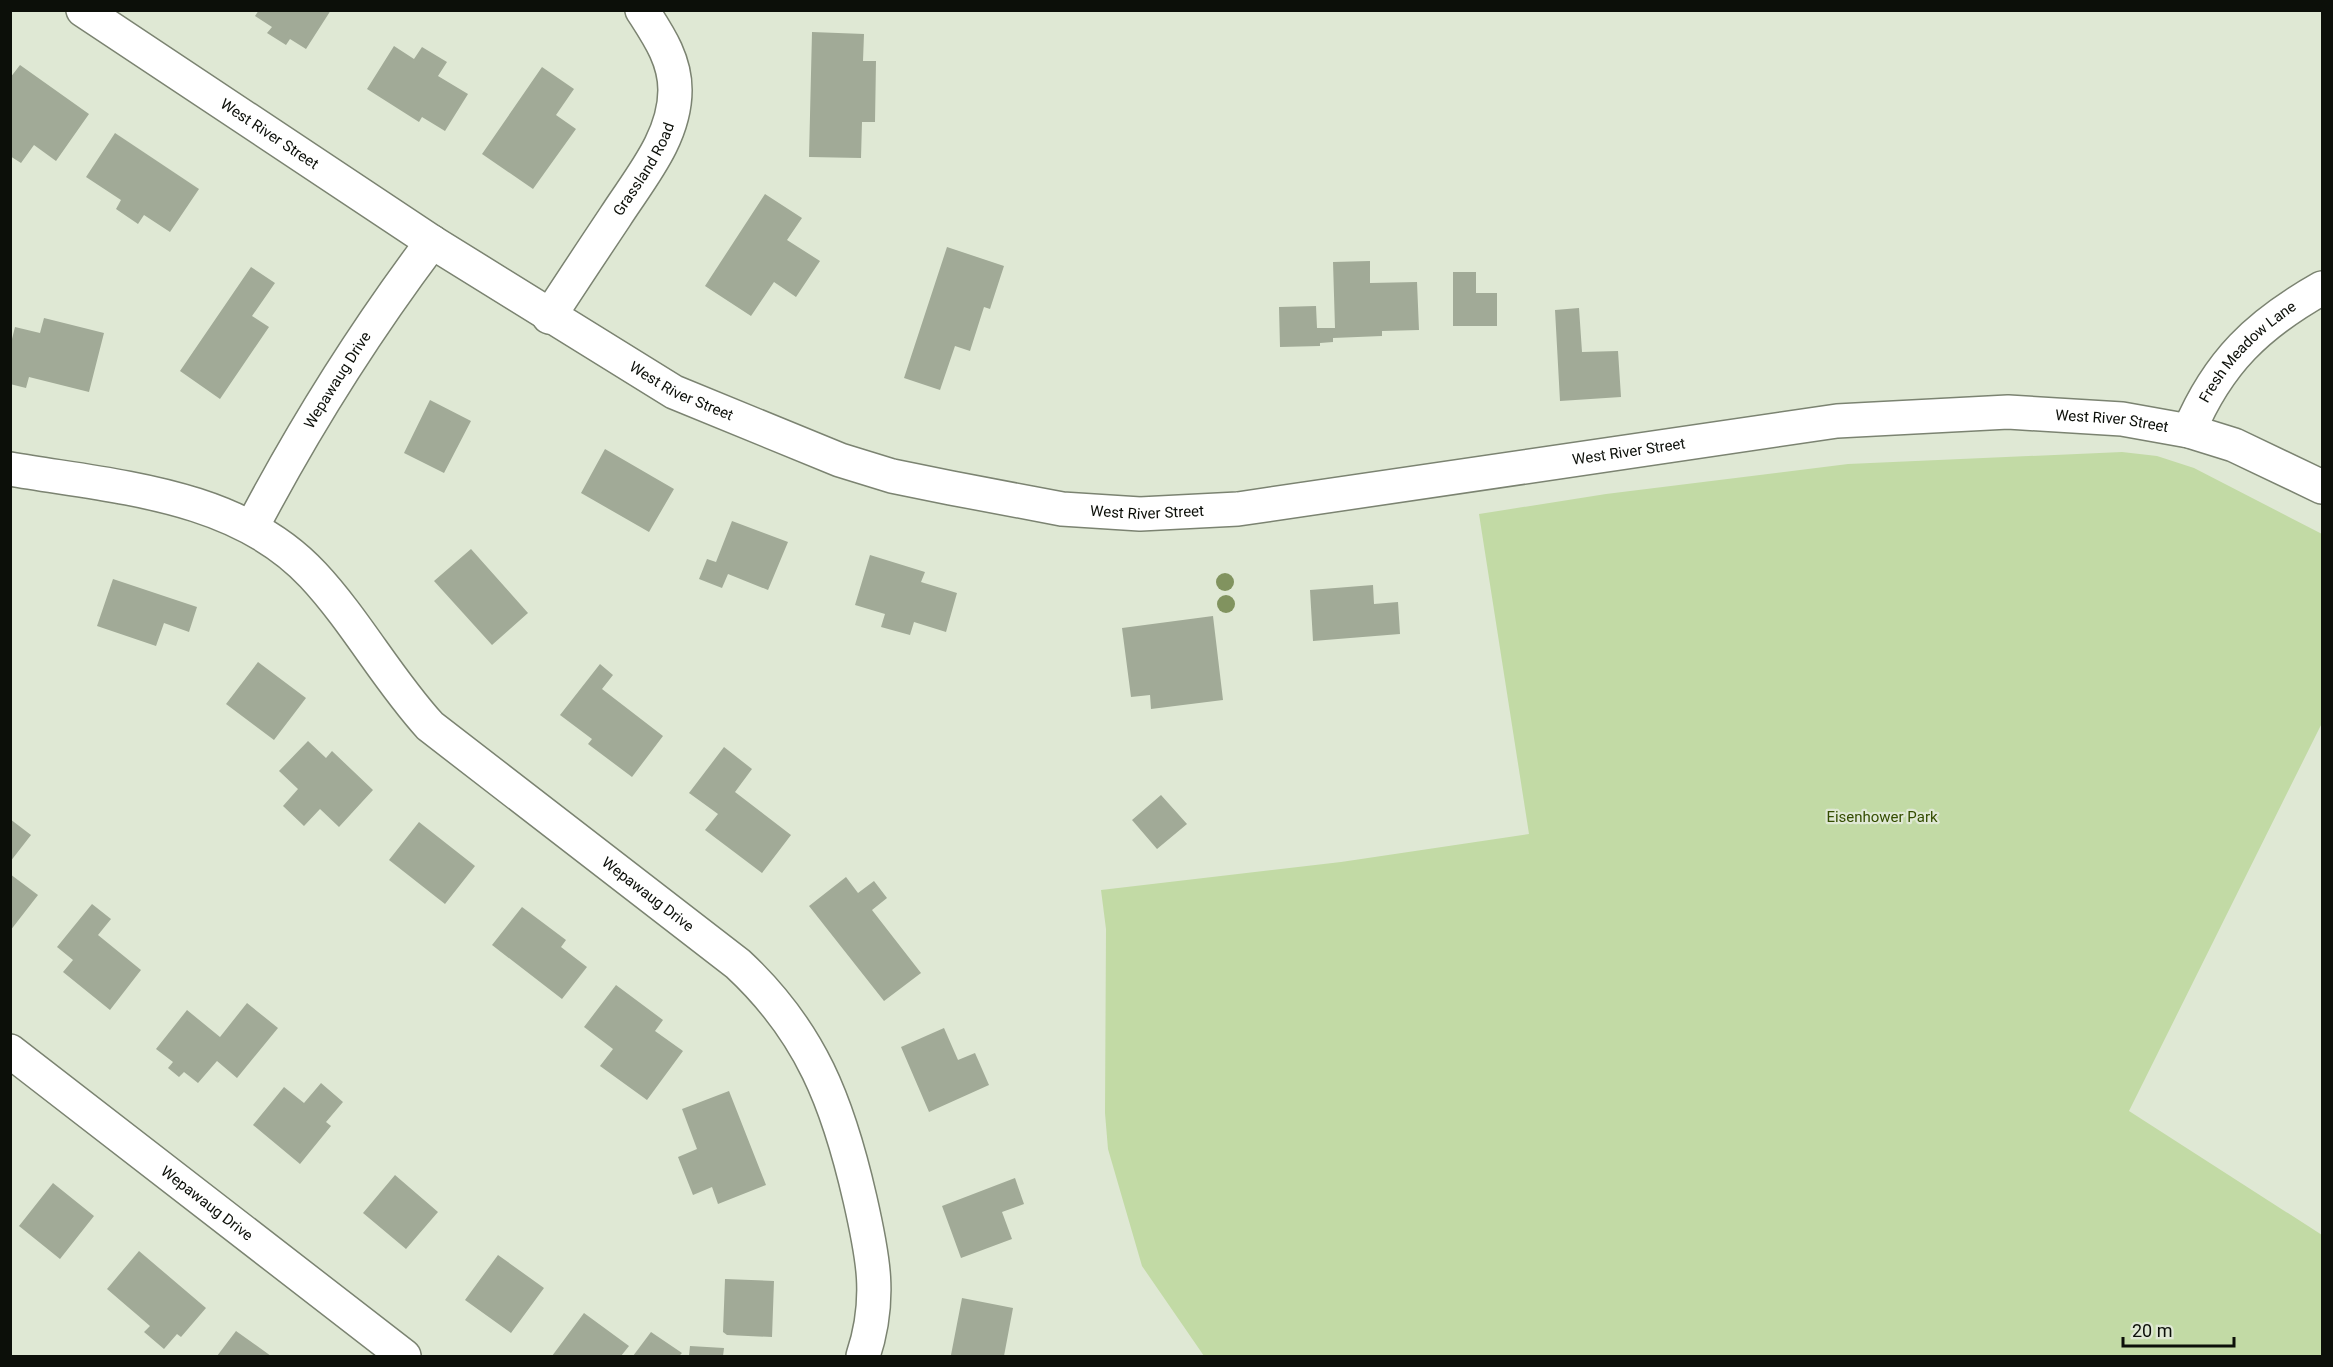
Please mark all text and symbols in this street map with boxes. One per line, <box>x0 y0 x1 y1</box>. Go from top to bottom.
street label: West River Street <box>217 95 322 173</box>
street label: Grassland Road <box>609 120 678 219</box>
street label: Fresh Meadow Lane <box>2195 297 2299 406</box>
street label: Wepawaug Drive <box>300 328 375 432</box>
street label: West River Street <box>626 358 736 424</box>
street label: West River Street <box>2055 406 2170 436</box>
street label: West River Street <box>1571 434 1687 469</box>
street label: West River Street <box>1090 502 1205 523</box>
park label: Eisenhower Park <box>1826 808 1938 826</box>
street label: Wepawaug Drive <box>598 853 697 936</box>
street label: Wepawaug Drive <box>157 1162 256 1245</box>
scale bar <box>2123 1310 2234 1348</box>
text: 20 m <box>2132 1320 2172 1341</box>

